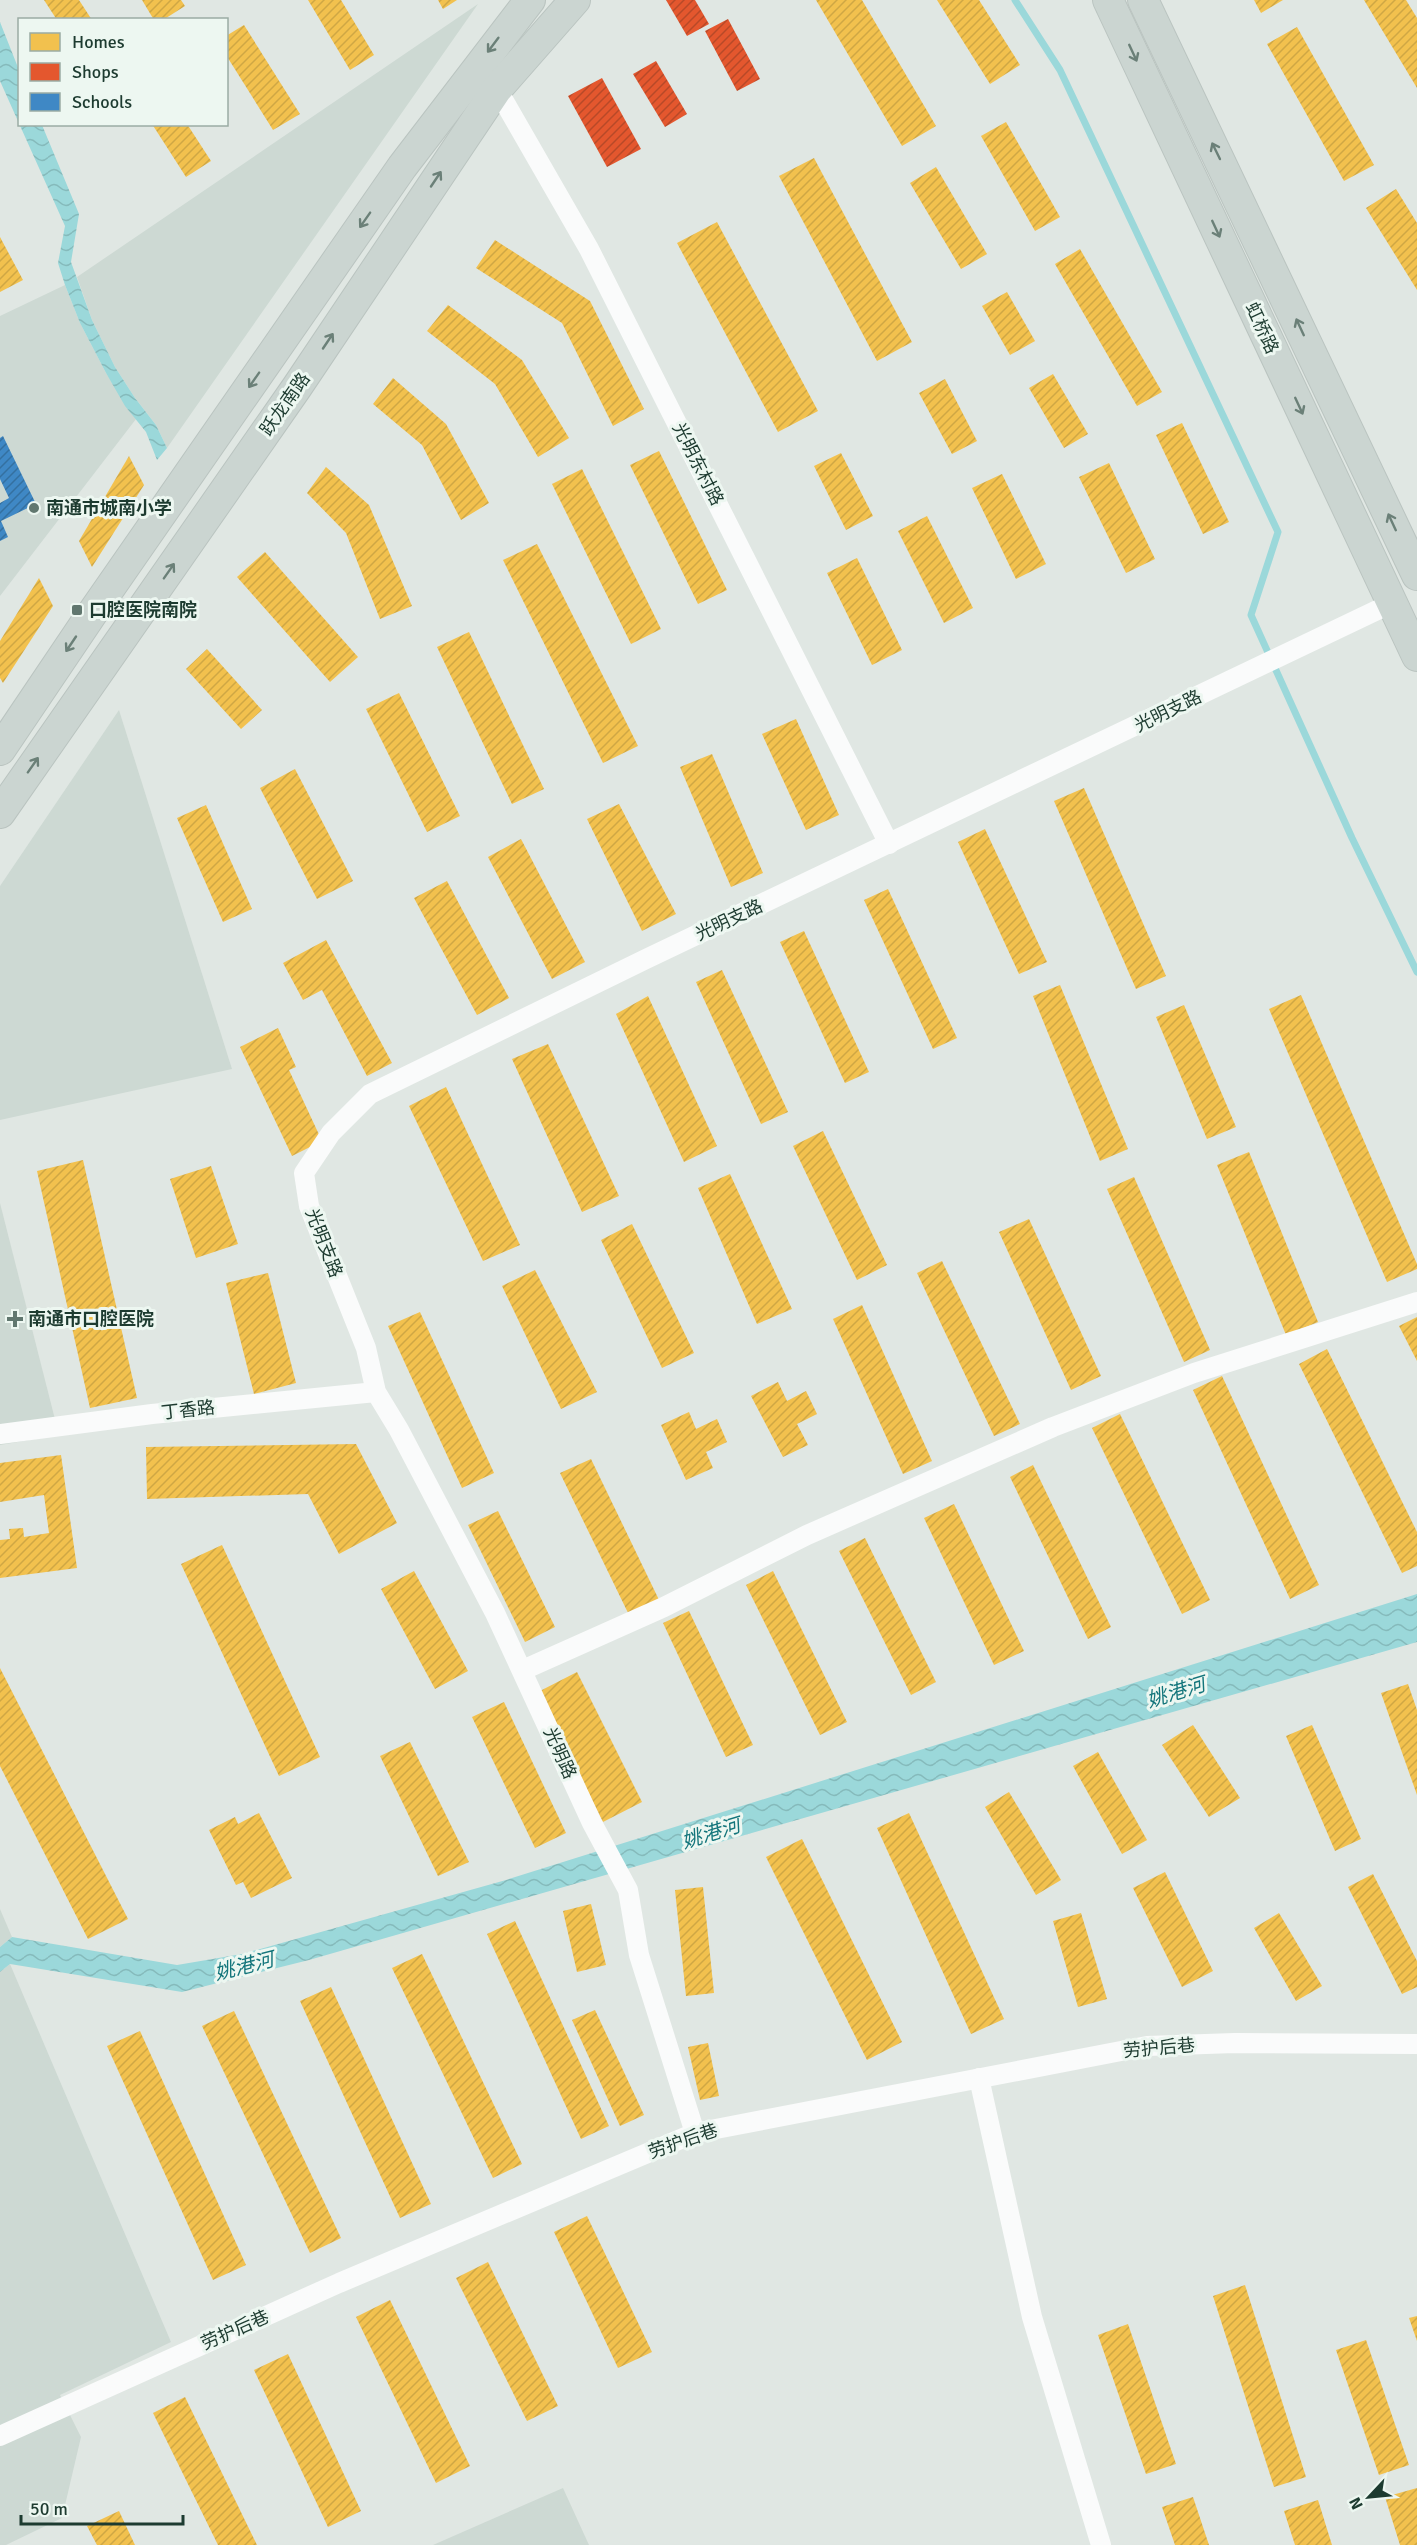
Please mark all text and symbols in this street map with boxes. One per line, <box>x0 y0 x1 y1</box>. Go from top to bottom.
legend <box>18 18 228 126</box>
text: Homes <box>72 31 125 53</box>
one-way arrow <box>487 37 500 53</box>
one-way arrow <box>1127 43 1139 61</box>
text: Shops <box>72 61 119 83</box>
text: Schools <box>72 91 132 113</box>
one-way arrow <box>1209 142 1221 160</box>
one-way arrow <box>430 171 443 188</box>
one-way arrow <box>359 211 371 227</box>
one-way arrow <box>1211 220 1222 238</box>
street label: 虹桥路 <box>1241 299 1283 357</box>
one-way arrow <box>1294 318 1306 336</box>
one-way arrow <box>322 334 334 350</box>
street label: 跃龙南路 <box>255 368 315 440</box>
one-way arrow <box>248 371 260 387</box>
one-way arrow <box>1294 396 1305 414</box>
street label: 光明东村路 <box>668 419 728 509</box>
place label: 南通市城南小学 <box>46 497 172 519</box>
marker: 南通市城南小学 <box>27 501 41 515</box>
one-way arrow <box>1386 514 1398 532</box>
one-way arrow <box>163 563 175 579</box>
place label: 口腔医院南院 <box>89 599 197 621</box>
marker: 口腔医院南院 <box>70 603 84 617</box>
one-way arrow <box>65 635 77 651</box>
street label: 光明支路 <box>1131 685 1205 737</box>
one-way arrow <box>27 758 39 774</box>
street label: 光明支路 <box>692 895 766 945</box>
street label: 光明支路 <box>301 1205 347 1281</box>
place label: 南通市口腔医院 <box>28 1308 154 1330</box>
marker: 南通市口腔医院 <box>6 1310 24 1328</box>
street label: 丁香路 <box>160 1396 216 1424</box>
water label: 姚港河 <box>1144 1671 1212 1713</box>
street label: 光明路 <box>539 1724 581 1782</box>
water label: 姚港河 <box>679 1812 747 1854</box>
water label: 姚港河 <box>212 1946 280 1986</box>
street label: 劳护后巷 <box>1122 2034 1196 2062</box>
street label: 劳护后巷 <box>645 2119 721 2163</box>
street label: 劳护后巷 <box>198 2305 272 2355</box>
north arrow <box>1339 2467 1399 2527</box>
scale bar <box>21 2488 183 2526</box>
text: N <box>1345 2494 1368 2513</box>
text: 50 m <box>30 2498 68 2520</box>

